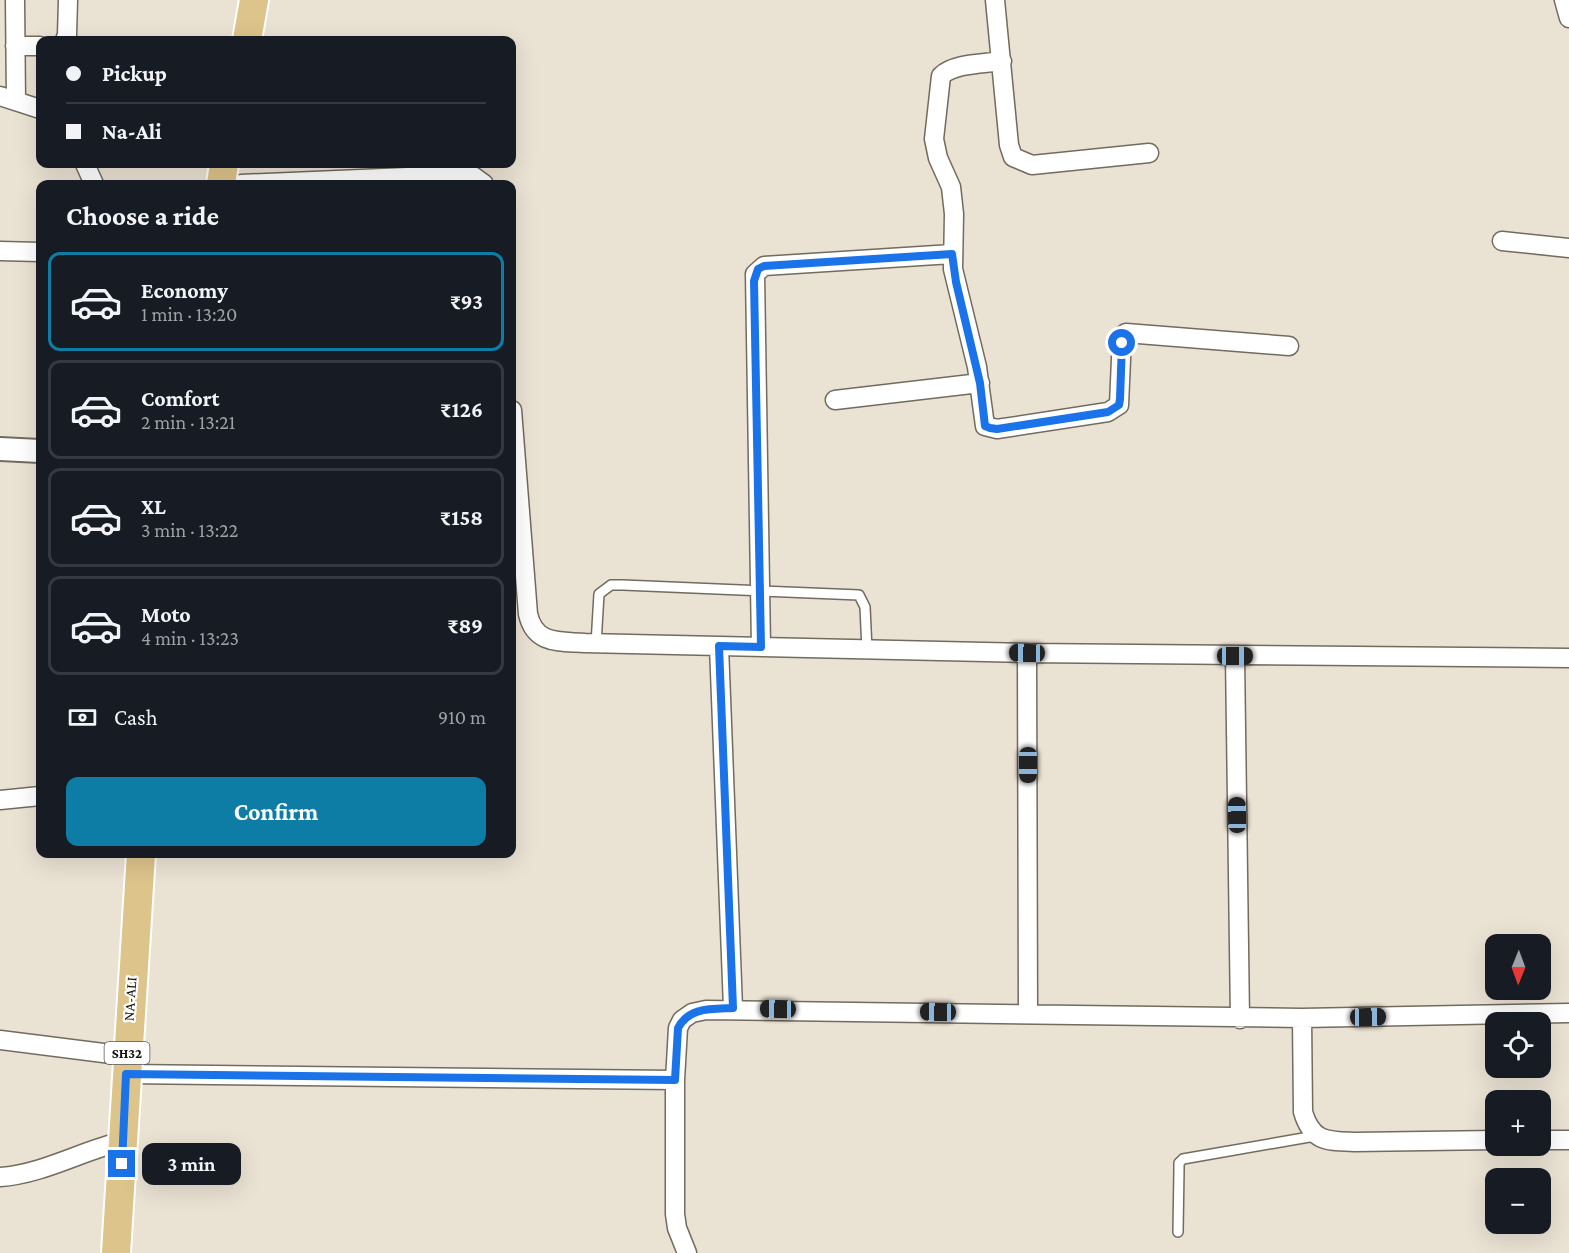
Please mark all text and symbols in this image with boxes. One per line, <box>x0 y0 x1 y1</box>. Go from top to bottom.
text: Pickup <box>102 61 167 86</box>
text: Na-Ali <box>102 119 162 144</box>
text: Choose a ride <box>66 201 219 231</box>
icon: car <box>69 275 123 329</box>
text: Economy <box>141 278 228 303</box>
text: ₹93 <box>450 289 483 314</box>
text: 1 min · 13:20 <box>141 303 237 325</box>
route start <box>1108 329 1135 356</box>
icon: car <box>69 383 123 437</box>
text: Comfort <box>141 386 219 411</box>
text: ₹126 <box>440 397 483 422</box>
text: 2 min · 13:21 <box>141 411 236 433</box>
icon: car <box>69 491 123 545</box>
text: XL <box>141 494 166 519</box>
text: ₹158 <box>440 505 483 530</box>
text: 3 min · 13:22 <box>141 519 238 541</box>
icon: car <box>69 599 123 653</box>
text: Moto <box>141 602 191 627</box>
text: ₹89 <box>447 613 483 638</box>
text: 4 min · 13:23 <box>141 627 239 649</box>
car <box>1009 644 1045 662</box>
car <box>1217 647 1253 665</box>
icon: cash <box>66 701 99 734</box>
text: Cash <box>114 705 158 730</box>
text: 910 m <box>438 706 486 728</box>
car <box>1019 747 1037 783</box>
button: Confirm <box>66 777 486 846</box>
car <box>1228 797 1246 833</box>
north arrow <box>1485 934 1551 1000</box>
map controls <box>1485 934 1551 1234</box>
street label: NA-ALI <box>120 976 140 1022</box>
car <box>760 1000 796 1018</box>
car <box>920 1003 956 1021</box>
car <box>1350 1008 1386 1026</box>
button: locate <box>1485 1012 1551 1078</box>
road number: SH32 <box>104 1042 150 1064</box>
button: + <box>1485 1090 1551 1156</box>
callout: 3 min <box>143 1143 242 1185</box>
route end <box>108 1150 135 1177</box>
text: 3 min <box>168 1153 215 1175</box>
button: − <box>1485 1168 1551 1234</box>

